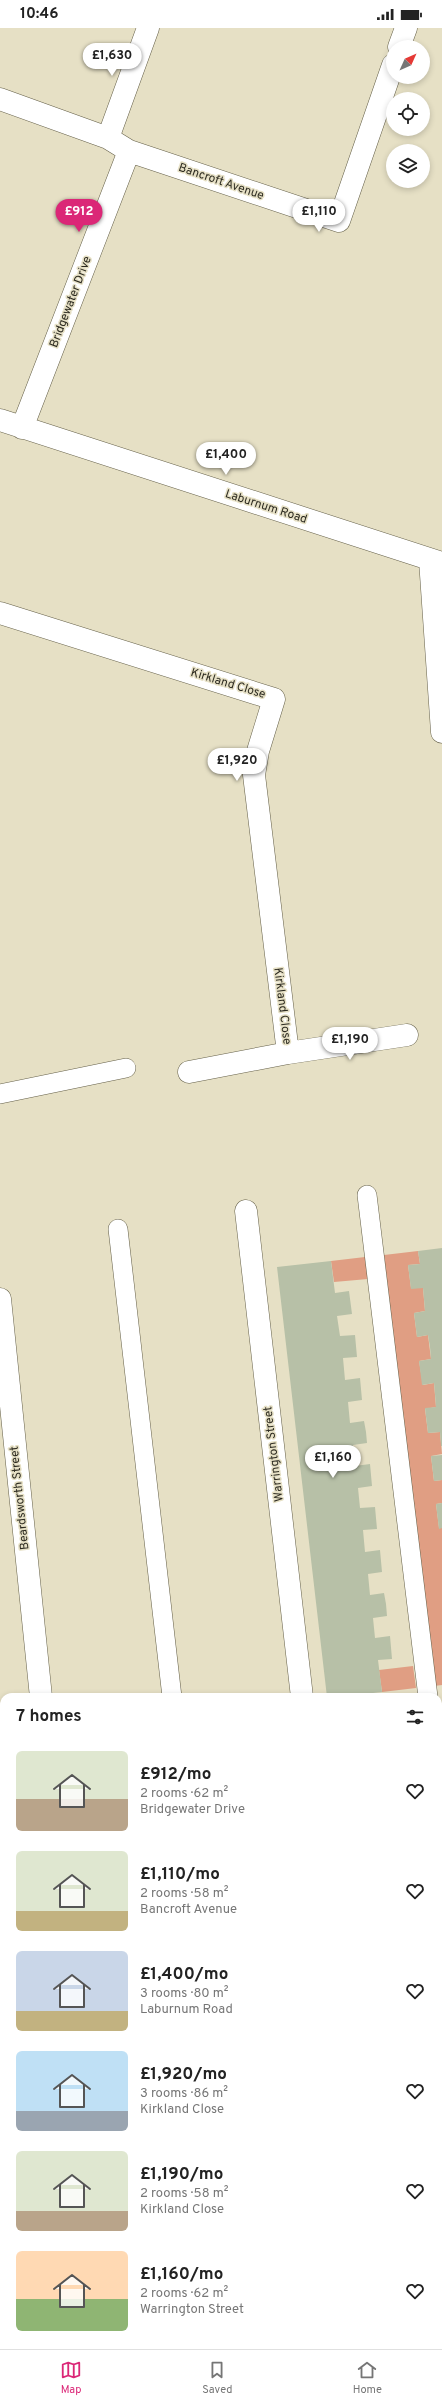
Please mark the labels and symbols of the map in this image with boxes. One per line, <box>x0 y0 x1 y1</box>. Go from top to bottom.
north arrow <box>386 40 430 84</box>
pin: £1,630 <box>79 43 145 77</box>
street label: Bancroft Avenue <box>176 160 266 204</box>
pin: £912 <box>55 199 103 233</box>
pin: £1,110 <box>286 199 352 233</box>
street label: Bridgewater Drive <box>46 254 96 350</box>
pin: £1,400 <box>193 442 259 476</box>
street label: Laburnum Road <box>223 486 309 528</box>
street label: Kirkland Close <box>189 665 267 703</box>
pin: £1,920 <box>204 748 270 782</box>
street label: Kirkland Close <box>269 967 295 1045</box>
pin: £1,190 <box>317 1027 383 1061</box>
street label: Warrington Street <box>260 1405 288 1503</box>
street label: Beardsworth Street <box>7 1445 33 1551</box>
pin: £1,160 <box>300 1445 366 1479</box>

